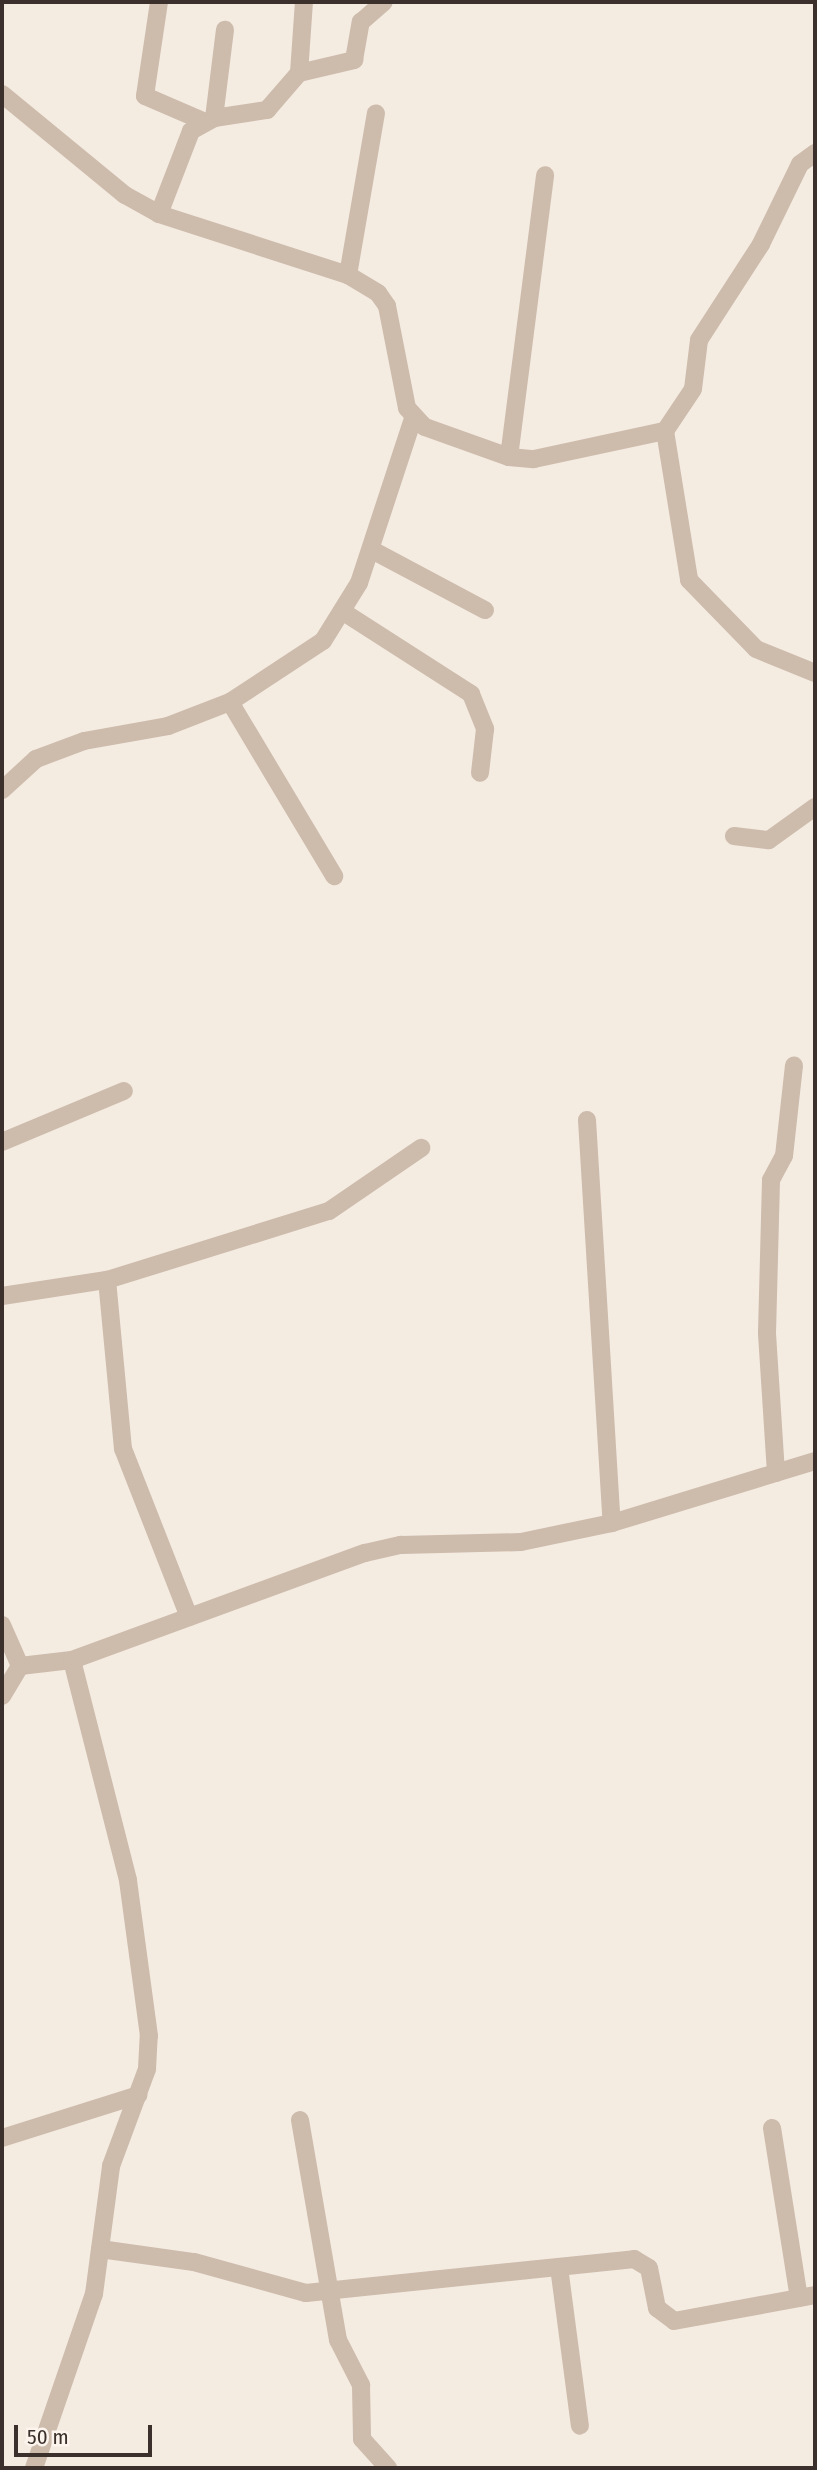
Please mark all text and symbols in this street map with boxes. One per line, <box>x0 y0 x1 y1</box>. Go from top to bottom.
scale bar <box>18 2410 156 2454</box>
text: 50 m <box>27 2424 69 2450</box>

